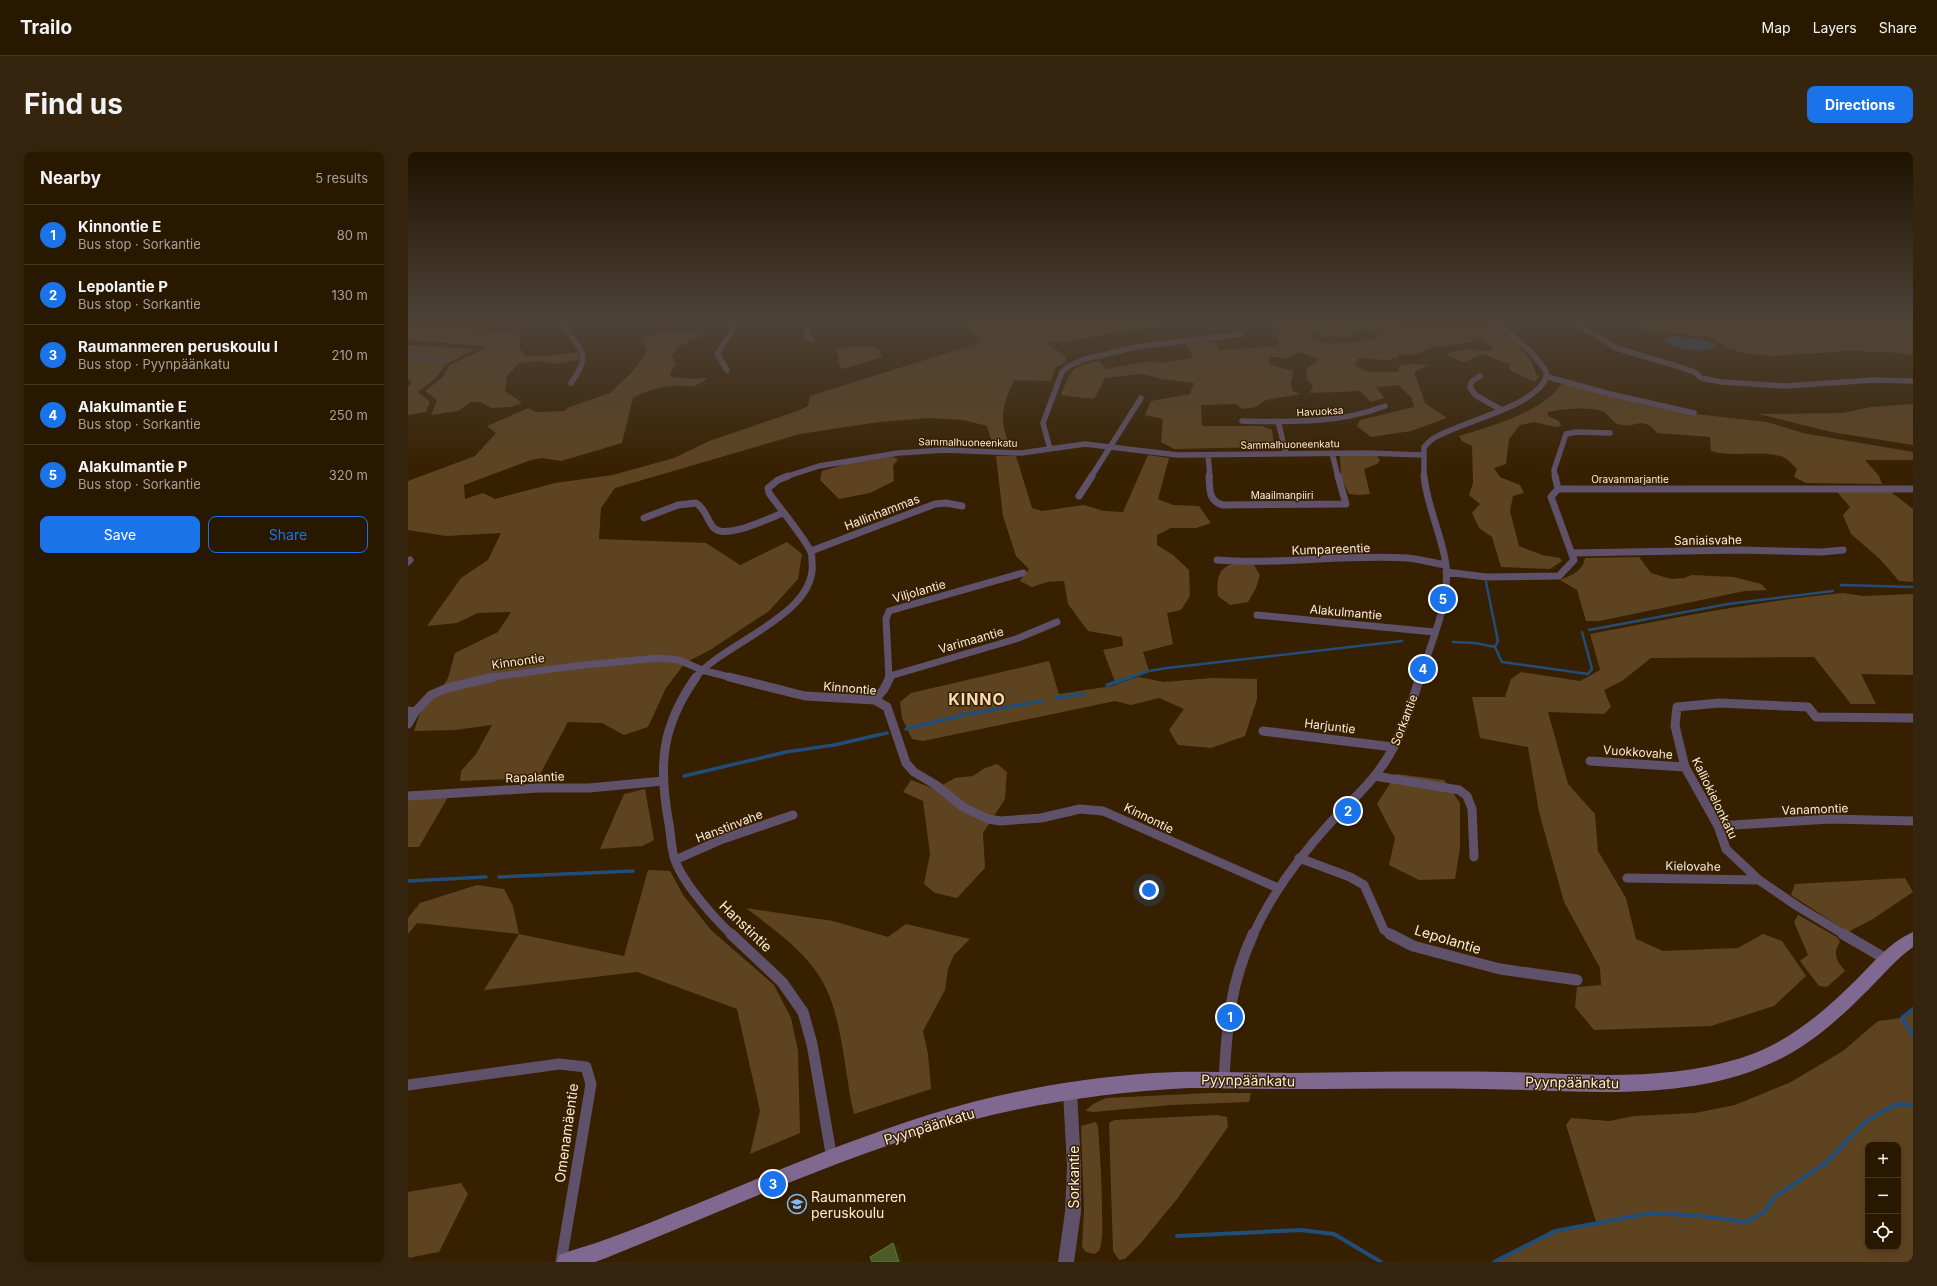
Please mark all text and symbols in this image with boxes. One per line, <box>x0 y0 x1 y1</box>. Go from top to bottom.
text: Trailo <box>20 16 72 39</box>
text: Map <box>1762 19 1791 36</box>
text: Layers <box>1813 19 1857 36</box>
text: Share <box>1879 19 1917 36</box>
button: Directions <box>1807 86 1913 123</box>
text: Find us <box>24 87 123 121</box>
text: Nearby <box>40 168 101 188</box>
text: 5 results <box>315 170 368 186</box>
text: Kinnontie E <box>78 217 161 236</box>
text: 1 <box>50 227 56 243</box>
text: 80 m <box>337 227 368 243</box>
text: Bus stop · Sorkantie <box>78 236 201 252</box>
text: Lepolantie P <box>78 277 168 296</box>
text: 2 <box>49 287 57 303</box>
text: 130 m <box>331 287 368 303</box>
text: Bus stop · Sorkantie <box>78 296 201 312</box>
text: Raumanmeren peruskoulu I <box>78 337 278 356</box>
text: 3 <box>49 347 57 363</box>
text: 210 m <box>332 347 368 363</box>
text: Bus stop · Pyynpäänkatu <box>78 356 230 372</box>
text: Alakulmantie E <box>78 397 187 416</box>
street label: Havuoksa <box>1296 404 1344 418</box>
text: 4 <box>49 407 57 423</box>
text: 250 m <box>329 407 368 423</box>
text: Bus stop · Sorkantie <box>78 416 201 432</box>
street label: Sammalhuoneenkatu <box>918 435 1018 449</box>
street label: Sammalhuoneenkatu <box>1240 437 1340 451</box>
text: Alakulmantie P <box>78 457 188 476</box>
text: 5 <box>49 467 57 483</box>
text: 320 m <box>329 467 368 483</box>
street label: Oravanmarjantie <box>1591 473 1669 485</box>
text: Bus stop · Sorkantie <box>78 476 201 492</box>
street label: Maailmanpiiri <box>1251 489 1313 501</box>
street label: Hallinhammas <box>842 491 922 533</box>
button: Save <box>40 516 200 553</box>
button: Share <box>208 516 368 553</box>
street label: Saniaisvahe <box>1674 532 1742 548</box>
street label: Kumpareentie <box>1291 540 1371 558</box>
street label: Viljolantie <box>891 576 947 606</box>
pin: 5 <box>1430 584 1456 614</box>
street label: Alakulmantie <box>1309 601 1383 623</box>
street label: Varimaantie <box>937 624 1005 656</box>
street label: Kinnontie <box>490 650 546 672</box>
pin: 4 <box>1410 654 1436 684</box>
street label: Kinnontie <box>823 678 877 698</box>
district label: KINNO <box>948 689 1006 709</box>
street label: Sorkantie <box>1387 692 1421 748</box>
street label: Harjuntie <box>1304 715 1356 737</box>
street label: Vuokkovahe <box>1603 742 1673 762</box>
street label: Kalliokielonkatu <box>1689 755 1741 841</box>
street label: Rapalantie <box>505 768 565 786</box>
pin: 2 <box>1335 796 1361 826</box>
street label: Kinnontie <box>1122 800 1176 836</box>
street label: Vanamontie <box>1781 800 1849 818</box>
street label: Hanstinvahe <box>693 806 765 846</box>
street label: Kielovahe <box>1665 858 1721 874</box>
your location <box>1139 880 1159 900</box>
street label: Hanstintie <box>716 897 776 955</box>
street label: Lepolantie <box>1413 921 1483 957</box>
pin: 1 <box>1217 1002 1243 1032</box>
street label: Pyynpäänkatu <box>1201 1071 1295 1089</box>
street label: Pyynpäänkatu <box>1525 1073 1619 1091</box>
street label: Omenamäentie <box>551 1082 581 1184</box>
street label: Pyynpäänkatu <box>882 1104 976 1148</box>
map controls <box>1865 1142 1901 1250</box>
button: + <box>1865 1142 1901 1178</box>
street label: Sorkantie <box>1065 1146 1082 1208</box>
pin: 3 <box>760 1169 786 1199</box>
button: − <box>1865 1178 1901 1214</box>
place label: Raumanmeren peruskoulu <box>811 1188 906 1221</box>
school or university icon: Raumanmeren peruskoulu <box>786 1193 808 1215</box>
button: locate <box>1865 1214 1901 1250</box>

